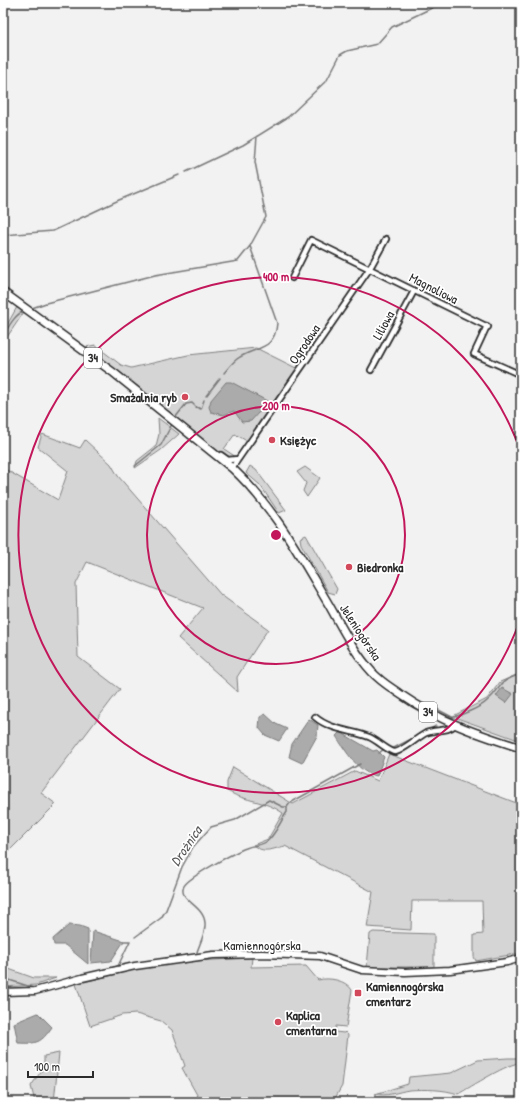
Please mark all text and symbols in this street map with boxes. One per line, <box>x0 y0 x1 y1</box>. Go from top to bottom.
text: 400 m <box>263 268 289 285</box>
street label: Magnoliowa <box>407 268 461 308</box>
street label: Liliowa <box>368 307 398 343</box>
street label: Ogrodowa <box>284 320 324 368</box>
road number: 34 <box>84 348 102 368</box>
place label: Smażalnia ryb <box>110 388 178 407</box>
marker: Smażalnia ryb <box>180 392 190 402</box>
text: 200 m <box>262 397 290 414</box>
place label: Księżyc <box>280 431 317 450</box>
marker: Księżyc <box>267 435 277 445</box>
centre of rings <box>269 528 283 542</box>
place label: Biedronka <box>357 558 404 576</box>
marker: Biedronka <box>344 562 354 572</box>
street label: Jeleniogórska <box>336 600 386 664</box>
road number: 34 <box>419 702 437 722</box>
water label: Drożnica <box>165 821 207 869</box>
street label: Kamiennogórska <box>223 936 301 954</box>
place label: Kamiennogórska cmentarz <box>366 977 444 1010</box>
marker: Kamiennogórska cmentarz <box>353 988 363 998</box>
place label: Kaplica cmentarna <box>286 1006 337 1039</box>
marker: Kaplica cmentarna <box>273 1017 283 1027</box>
scale bar <box>28 1053 93 1079</box>
text: 100 m <box>34 1058 60 1075</box>

